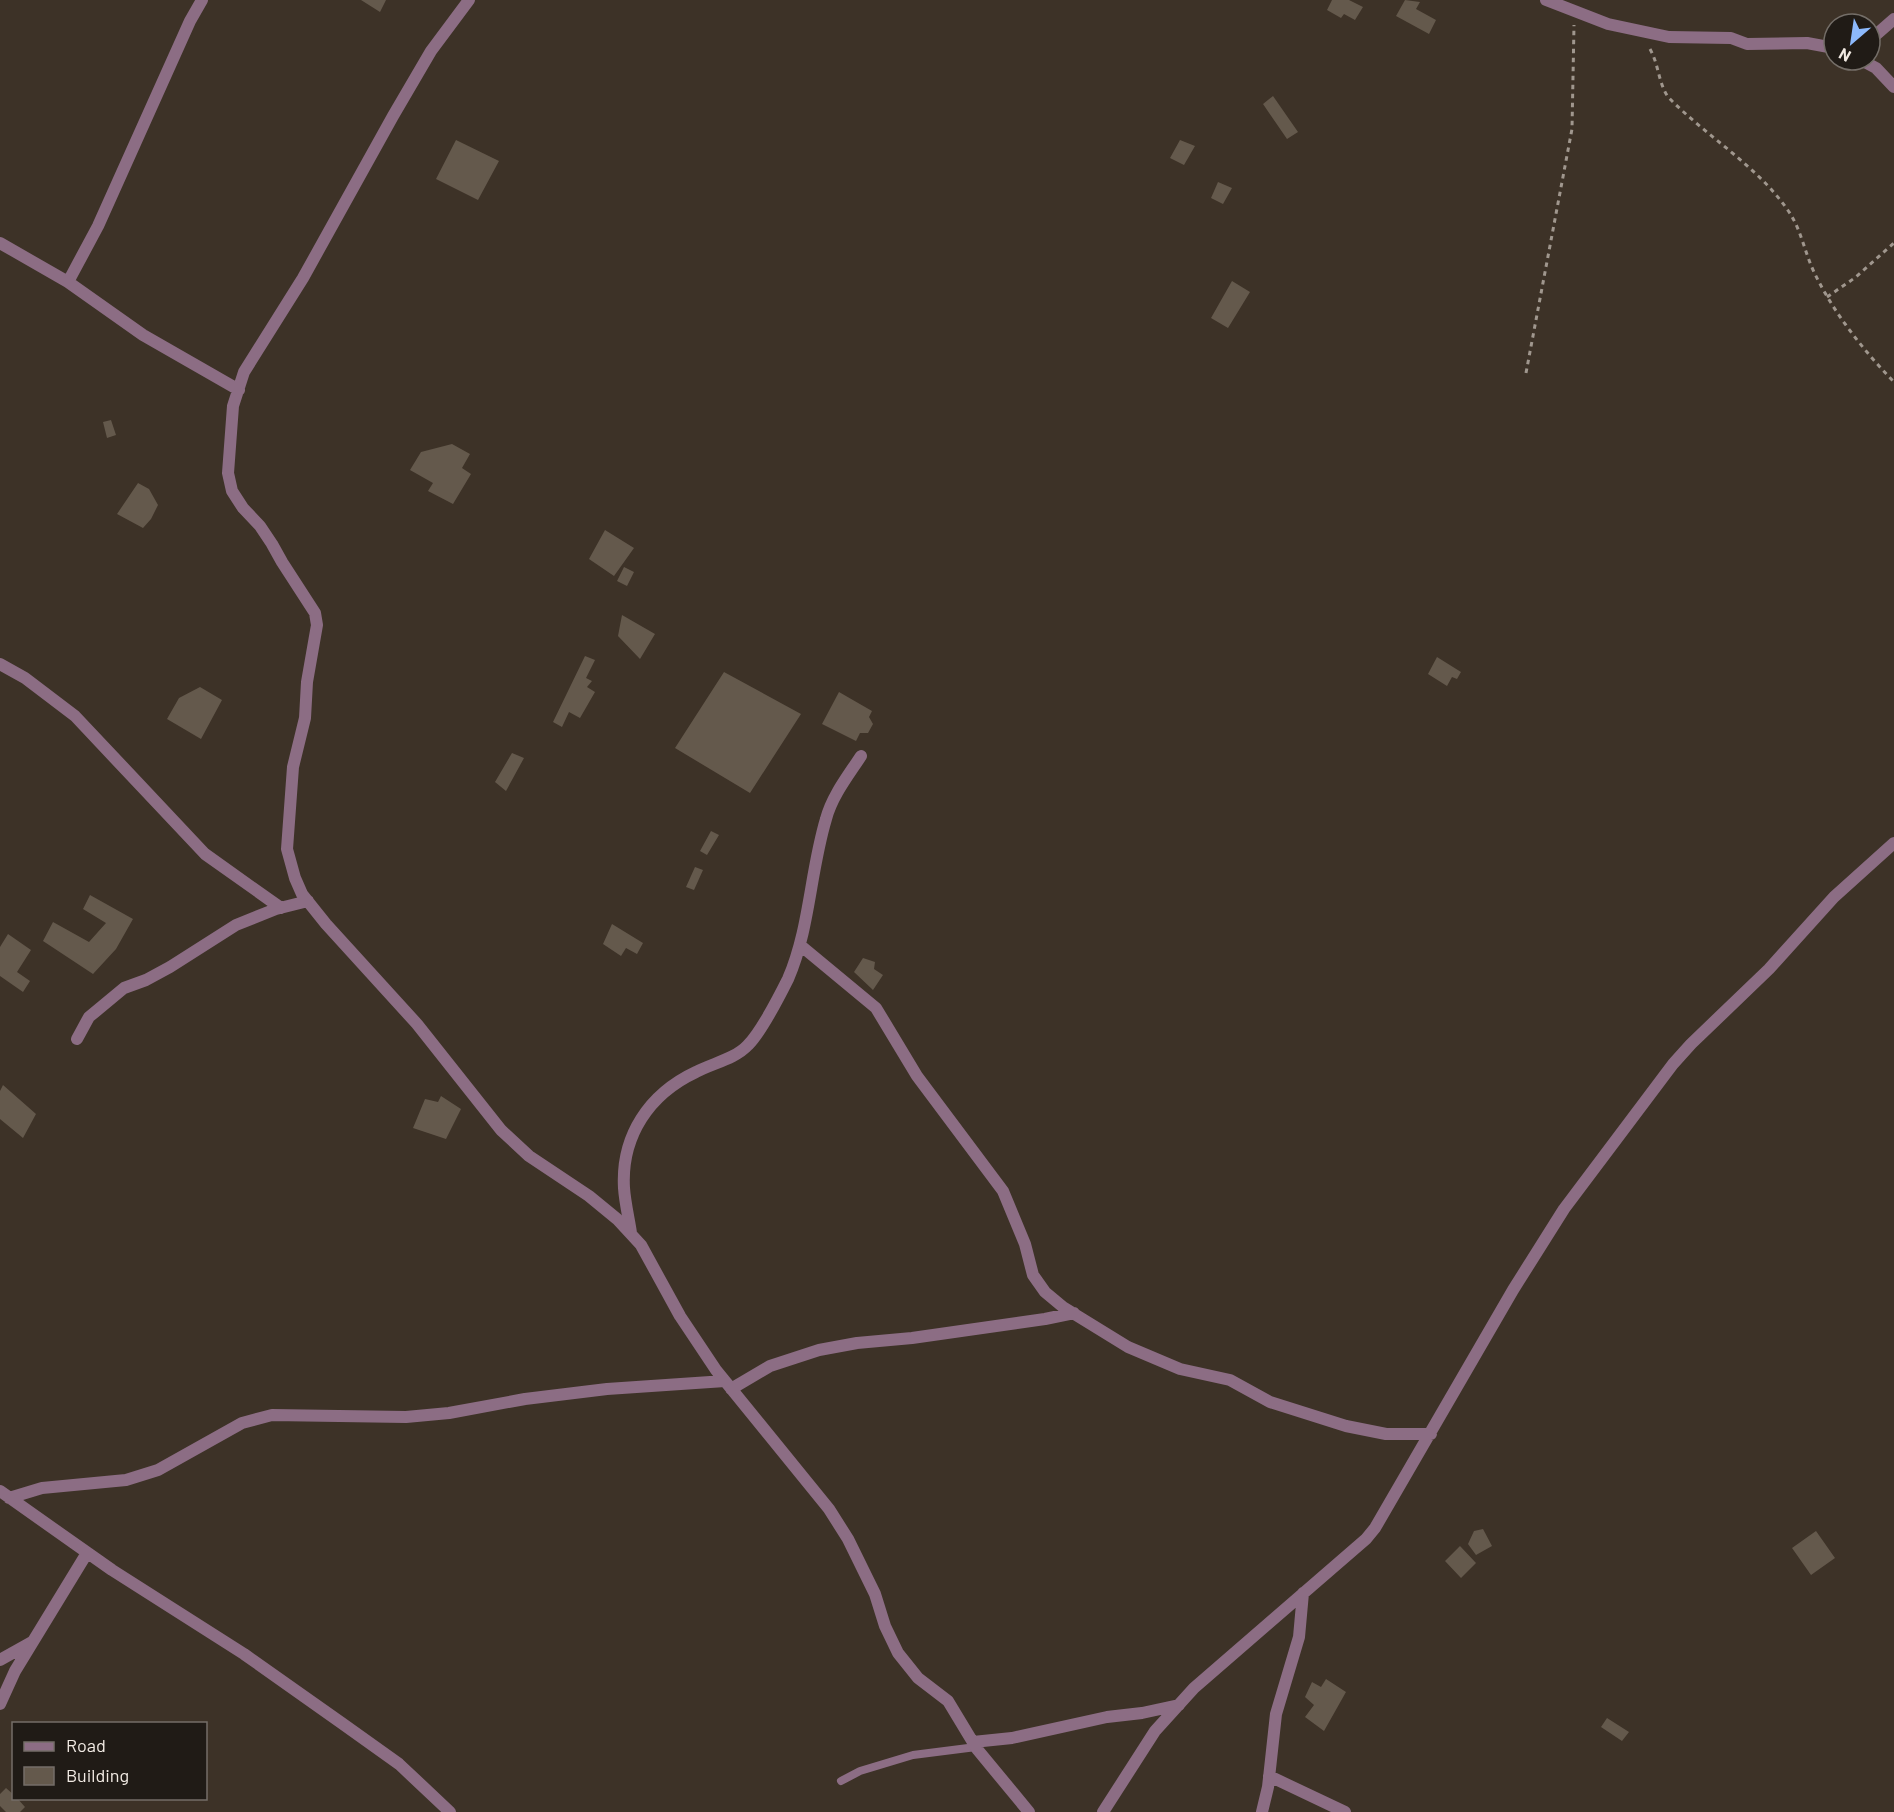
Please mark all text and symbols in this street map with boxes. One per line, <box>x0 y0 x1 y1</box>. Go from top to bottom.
north arrow <box>1822 12 1882 72</box>
text: N <box>1835 45 1854 66</box>
legend <box>12 1722 207 1800</box>
text: Road <box>66 1734 106 1756</box>
text: Building <box>66 1764 129 1786</box>

